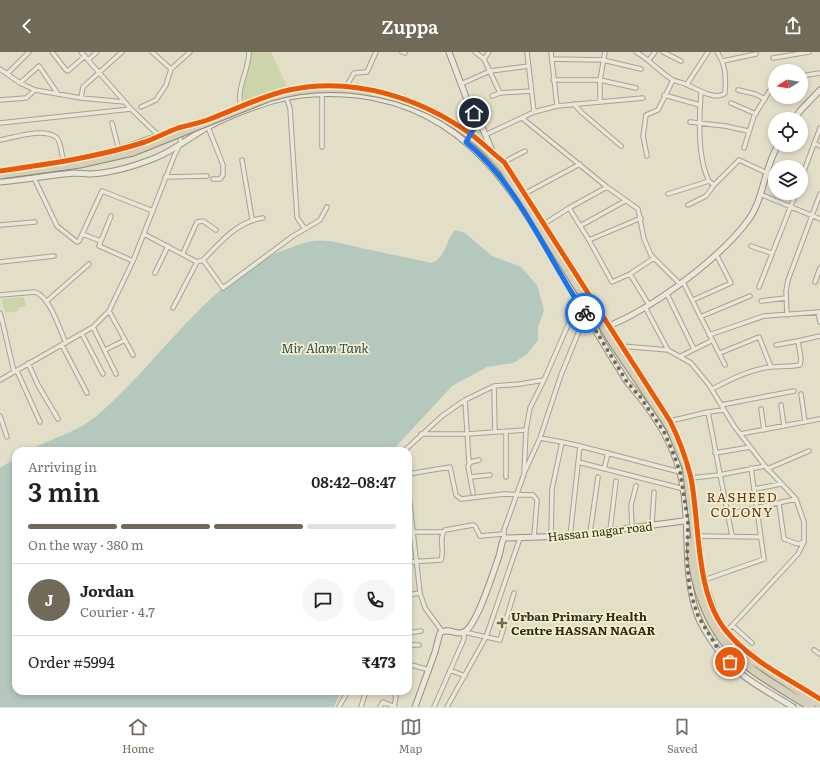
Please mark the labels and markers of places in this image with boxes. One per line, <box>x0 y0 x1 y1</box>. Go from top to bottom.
pin <box>457 96 491 130</box>
place label: Urban Primary Health Centre HASSAN NAGAR <box>511 607 656 639</box>
marker: Urban Primary Health Centre HASSAN NAGAR <box>496 617 508 629</box>
pin <box>713 645 747 679</box>

